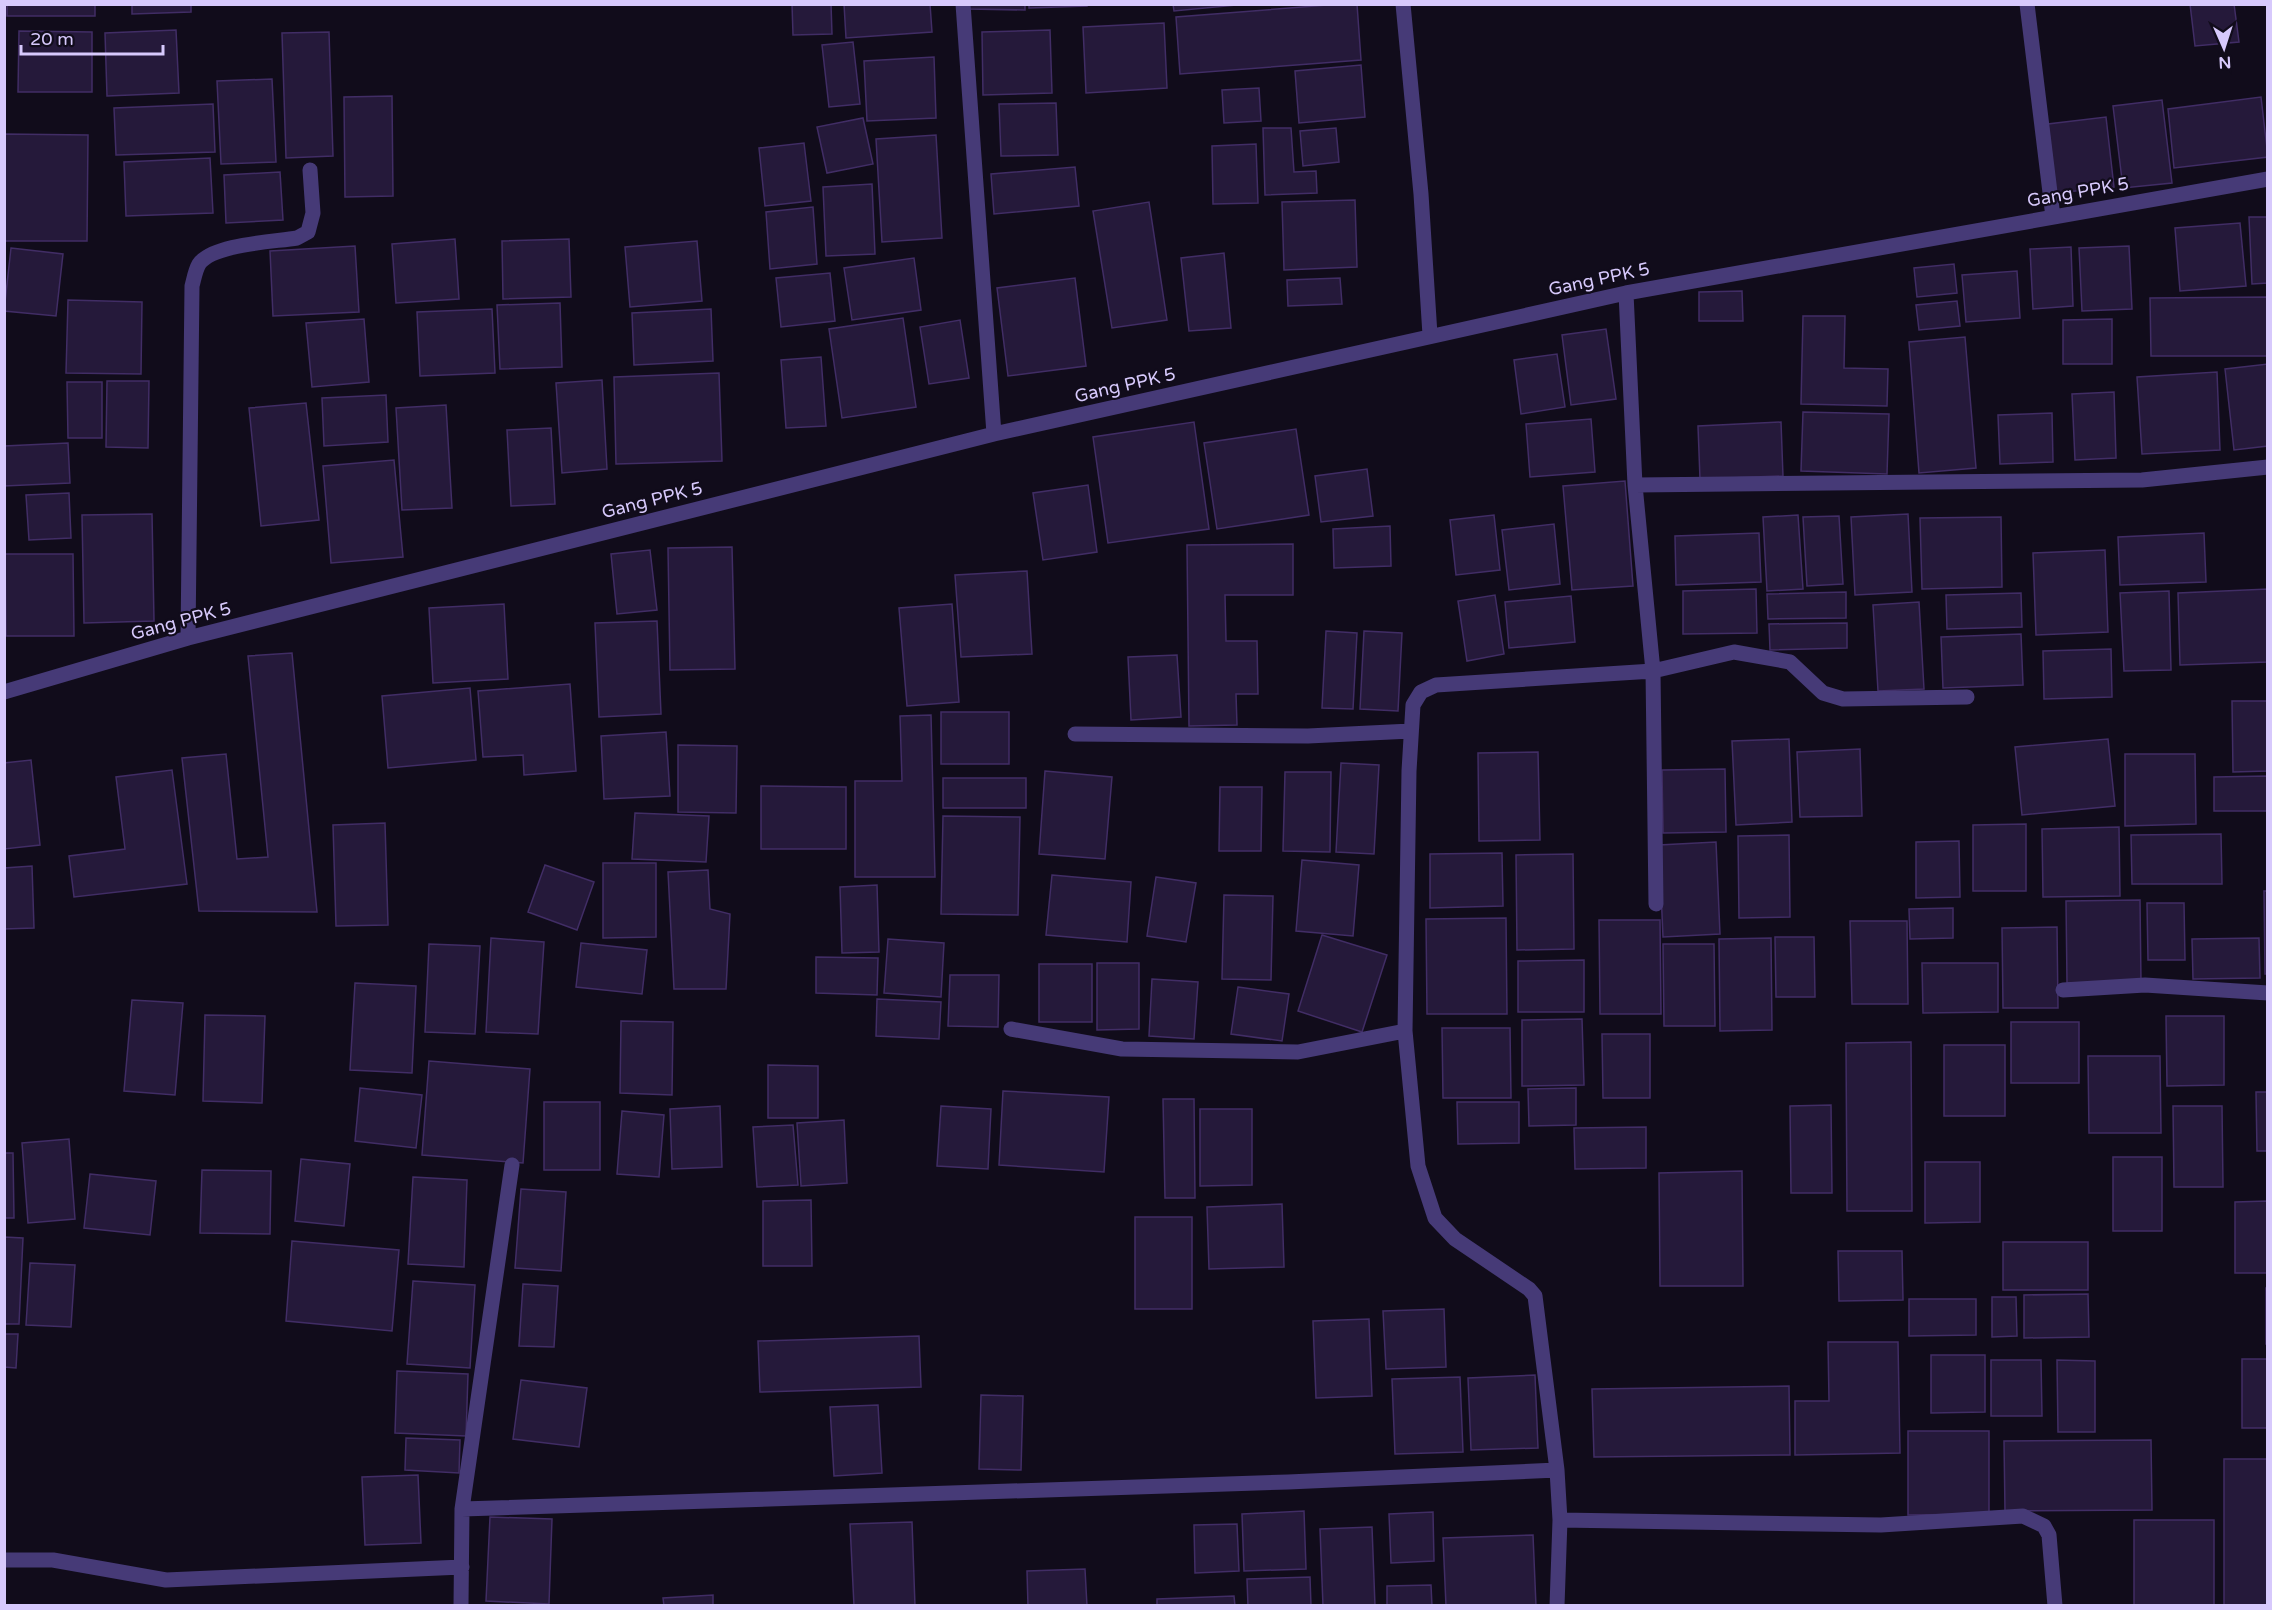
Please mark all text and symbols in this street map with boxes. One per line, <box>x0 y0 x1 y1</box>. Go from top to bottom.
scale bar <box>21 18 164 56</box>
north arrow <box>2194 18 2254 78</box>
text: 20 m <box>30 28 74 50</box>
text: N <box>2218 52 2232 72</box>
street label: Gang PPK 5 <box>2025 172 2131 212</box>
street label: Gang PPK 5 <box>1546 258 1652 300</box>
street label: Gang PPK 5 <box>1072 363 1178 407</box>
street label: Gang PPK 5 <box>599 477 705 523</box>
street label: Gang PPK 5 <box>128 597 234 645</box>

